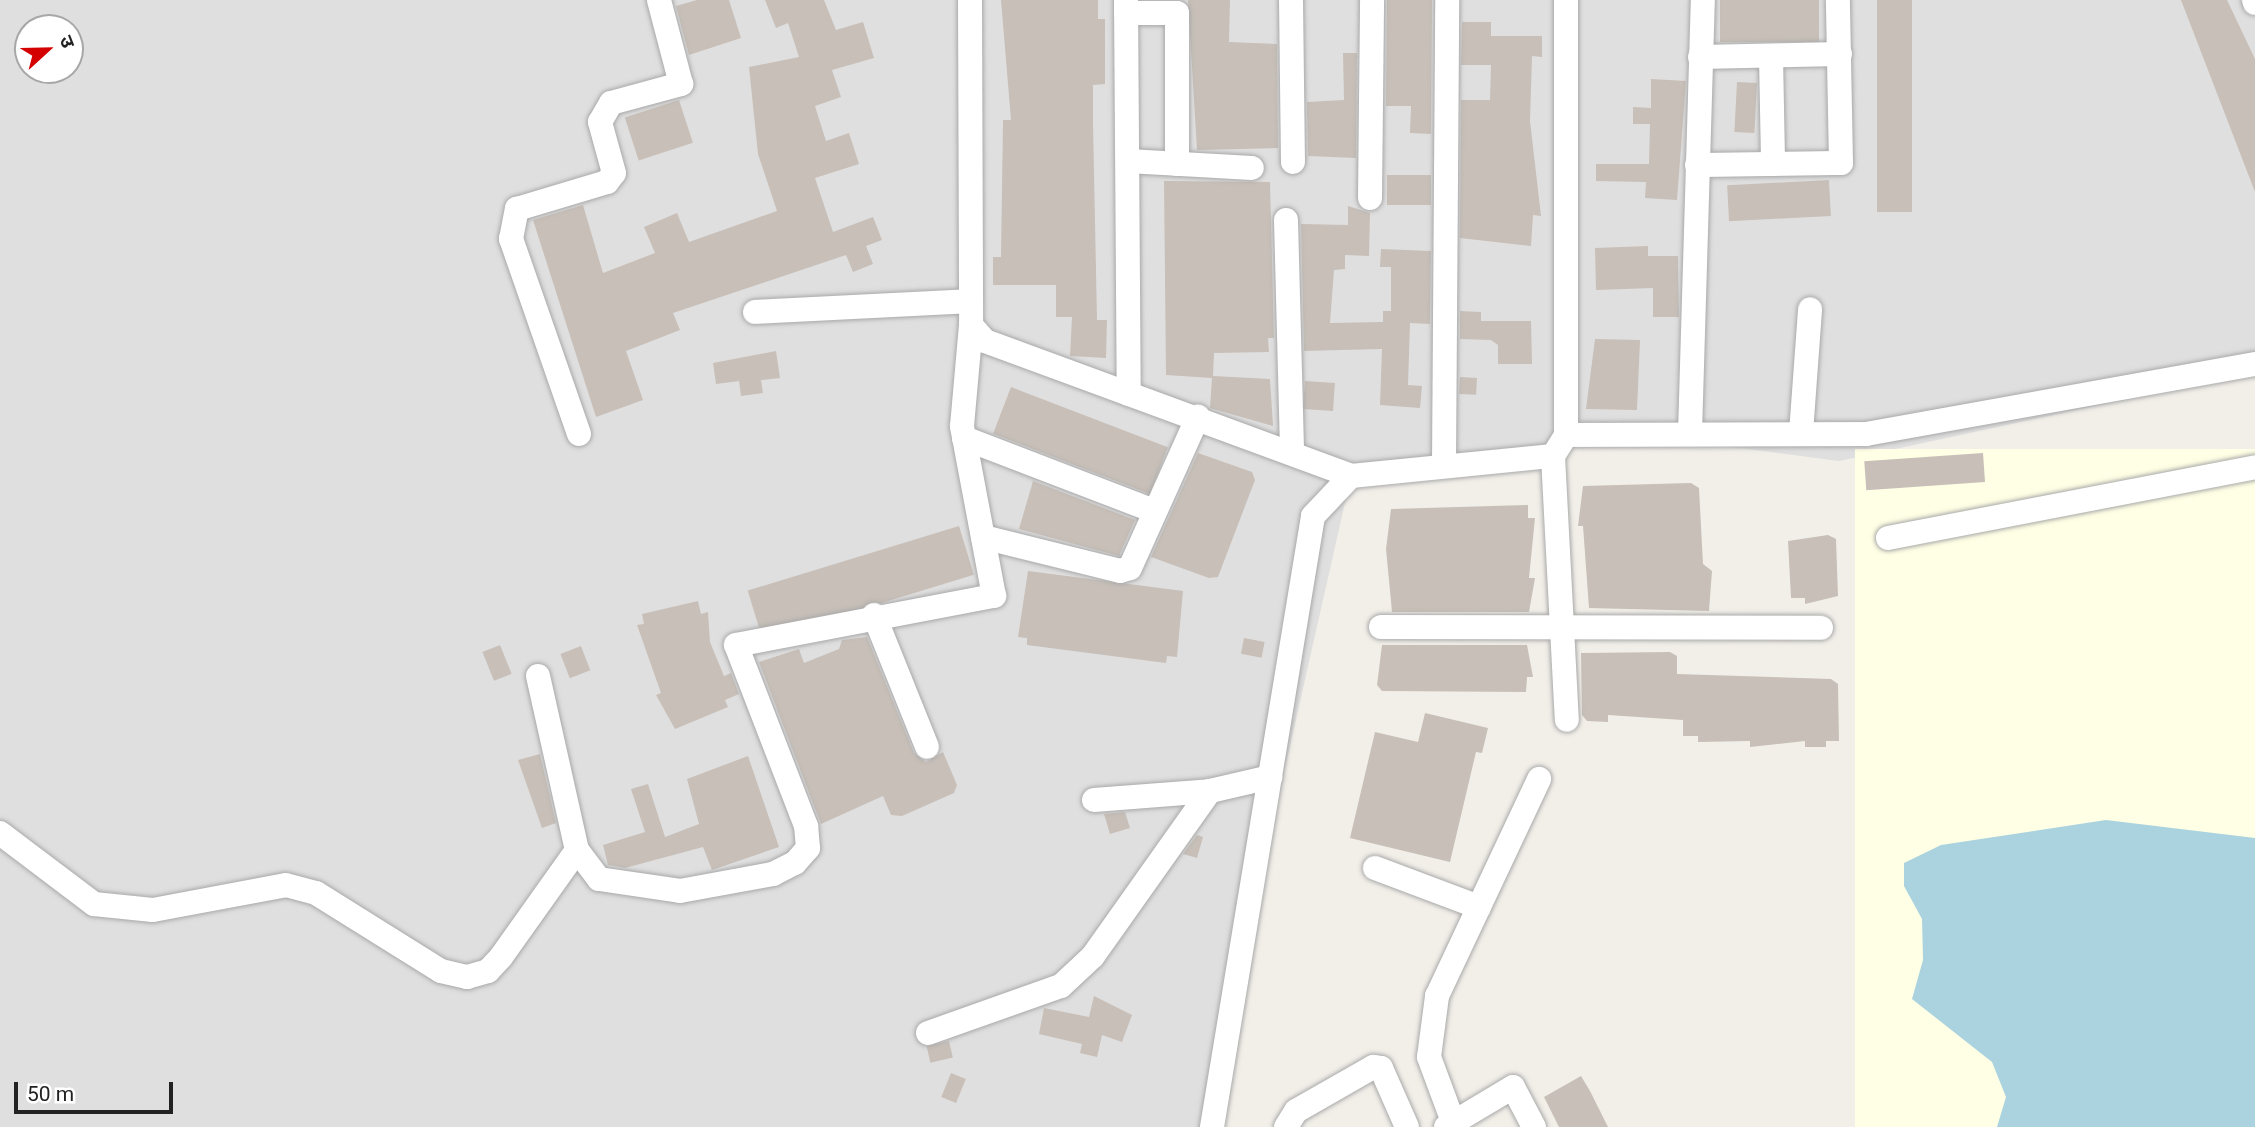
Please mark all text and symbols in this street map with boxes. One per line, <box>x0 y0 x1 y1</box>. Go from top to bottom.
north arrow <box>14 14 84 84</box>
text: उ <box>54 32 80 51</box>
scale bar <box>18 1068 177 1112</box>
text: 50 m <box>27 1082 74 1106</box>

